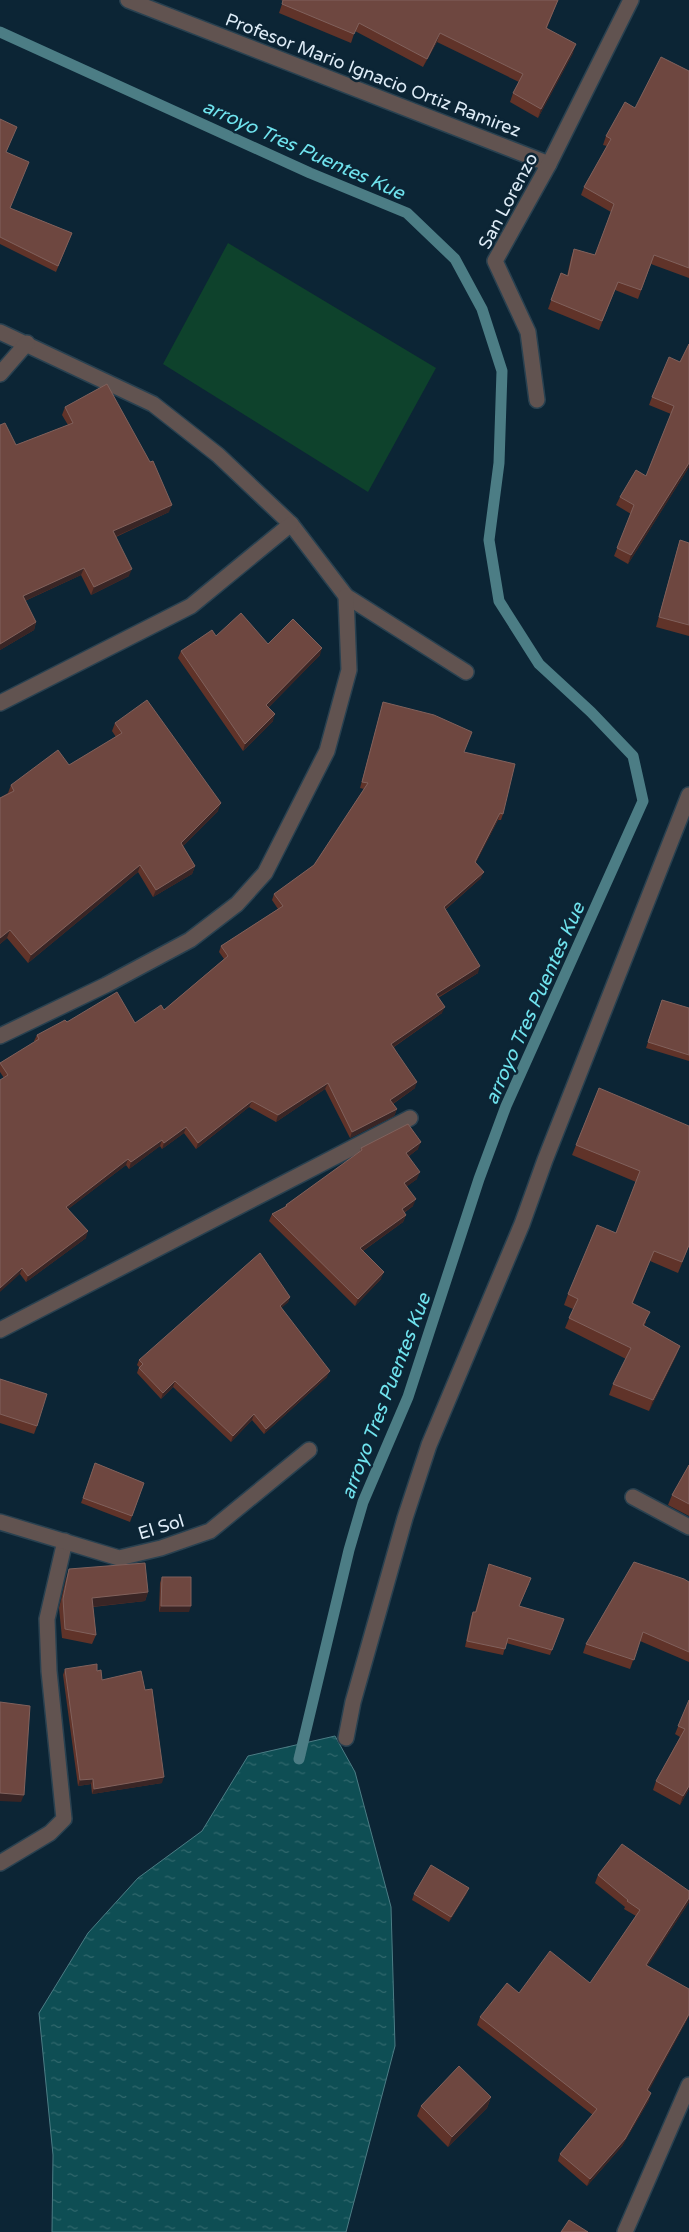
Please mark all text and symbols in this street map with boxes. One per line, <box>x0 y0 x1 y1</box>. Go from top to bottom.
street label: Profesor Mario Ignacio Ortiz Ramirez <box>222 8 524 142</box>
water label: arroyo Tres Puentes Kue <box>199 95 409 205</box>
street label: San Lorenzo <box>473 149 543 253</box>
water label: arroyo Tres Puentes Kue <box>480 898 590 1108</box>
water label: arroyo Tres Puentes Kue <box>337 1289 436 1502</box>
street label: El Sol <box>135 1510 187 1544</box>

